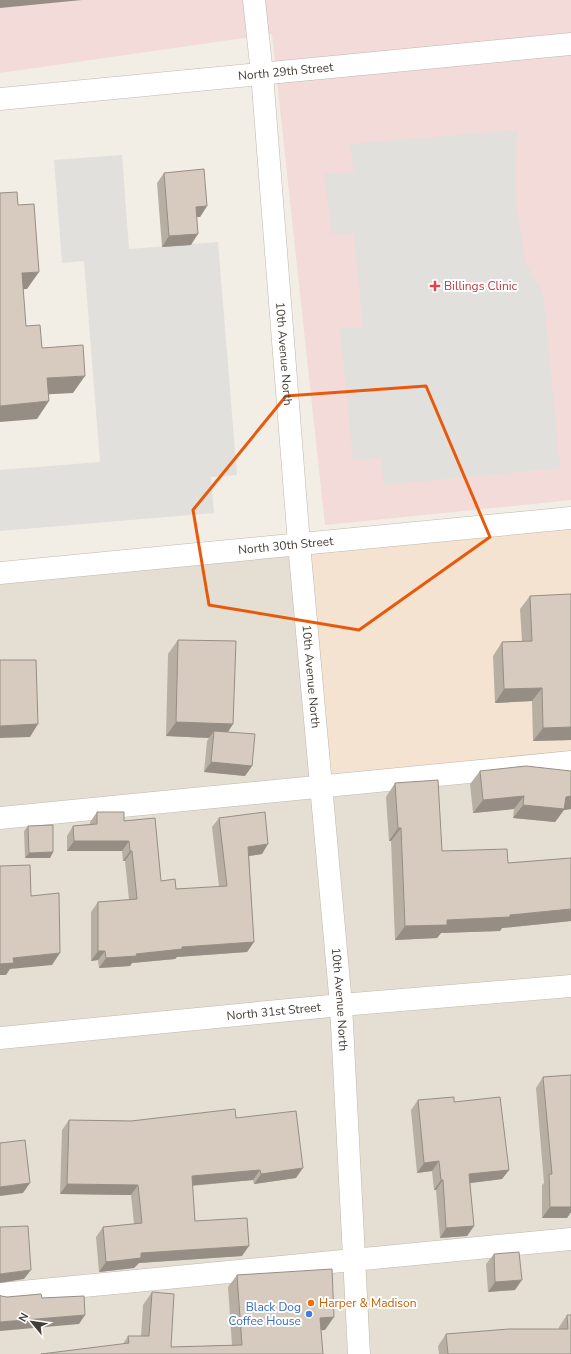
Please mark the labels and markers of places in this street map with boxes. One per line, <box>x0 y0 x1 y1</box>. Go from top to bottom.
place label: Billings Clinic <box>444 278 518 294</box>
marker: Billings Clinic <box>429 280 441 292</box>
place label: Harper & Madison <box>319 1295 417 1311</box>
marker: Harper & Madison <box>306 1298 316 1308</box>
place label: Black Dog Coffee House <box>229 1299 301 1329</box>
marker: Black Dog Coffee House <box>304 1309 314 1319</box>

